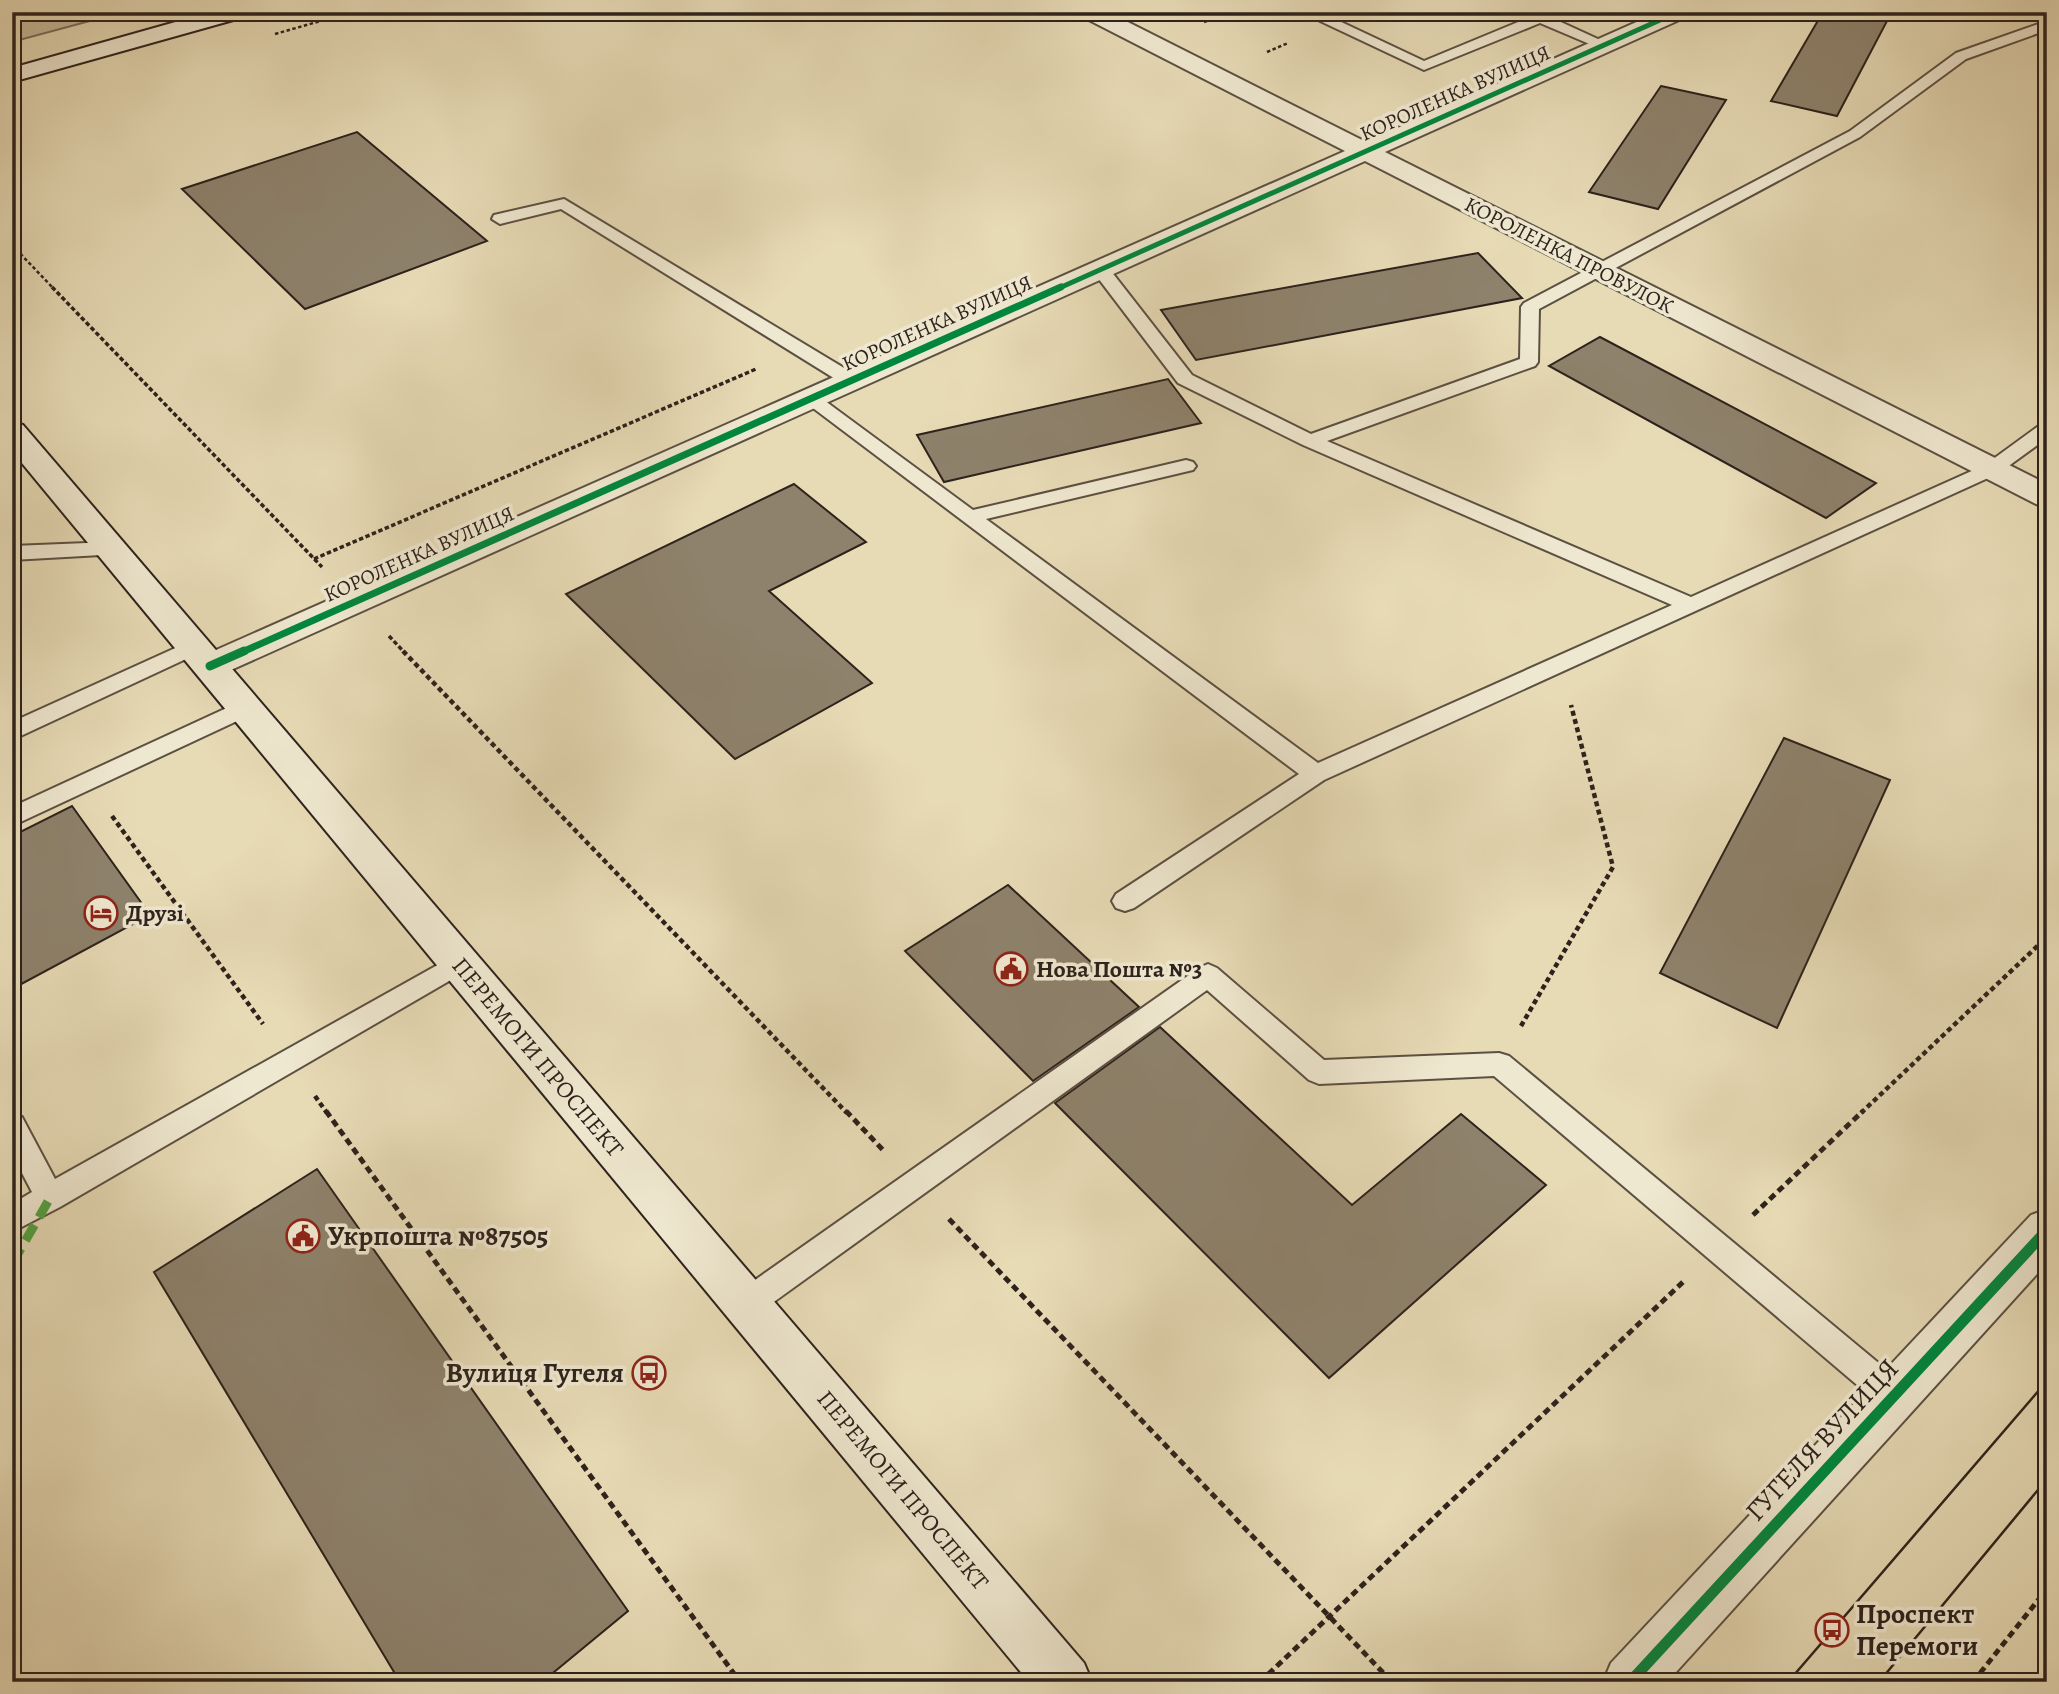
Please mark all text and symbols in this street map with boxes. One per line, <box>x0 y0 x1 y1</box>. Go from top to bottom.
street label: КОРОЛЕНКА ВУЛИЦЯ <box>1355 38 1555 148</box>
street label: КОРОЛЕНКА ПРОВУЛОК <box>1460 190 1679 320</box>
street label: КОРОЛЕНКА ВУЛИЦЯ <box>837 268 1037 378</box>
street label: КОРОЛЕНКА ВУЛИЦЯ <box>319 499 519 609</box>
hotel icon: Друзі <box>82 894 120 932</box>
place label: Друзі <box>126 897 184 929</box>
street label: ПЕРЕМОГИ ПРОСПЕКТ <box>445 950 631 1164</box>
public building icon: Нова Пошта №3 <box>992 950 1030 988</box>
place label: Нова Пошта №3 <box>1036 953 1202 985</box>
public building icon: Укрпошта №87505 <box>284 1217 322 1255</box>
place label: Укрпошта №87505 <box>328 1217 548 1255</box>
street label: ГУГЕЛЯ ВУЛИЦЯ <box>1737 1350 1907 1530</box>
place label: Вулиця Гугеля <box>445 1354 624 1392</box>
bus stop icon: Вулиця Гугеля <box>630 1354 668 1392</box>
street label: ПЕРЕМОГИ ПРОСПЕКТ <box>810 1383 996 1597</box>
place label: Проспект Перемоги <box>1856 1595 1978 1665</box>
bus stop icon: Проспект Перемоги <box>1813 1611 1851 1649</box>

